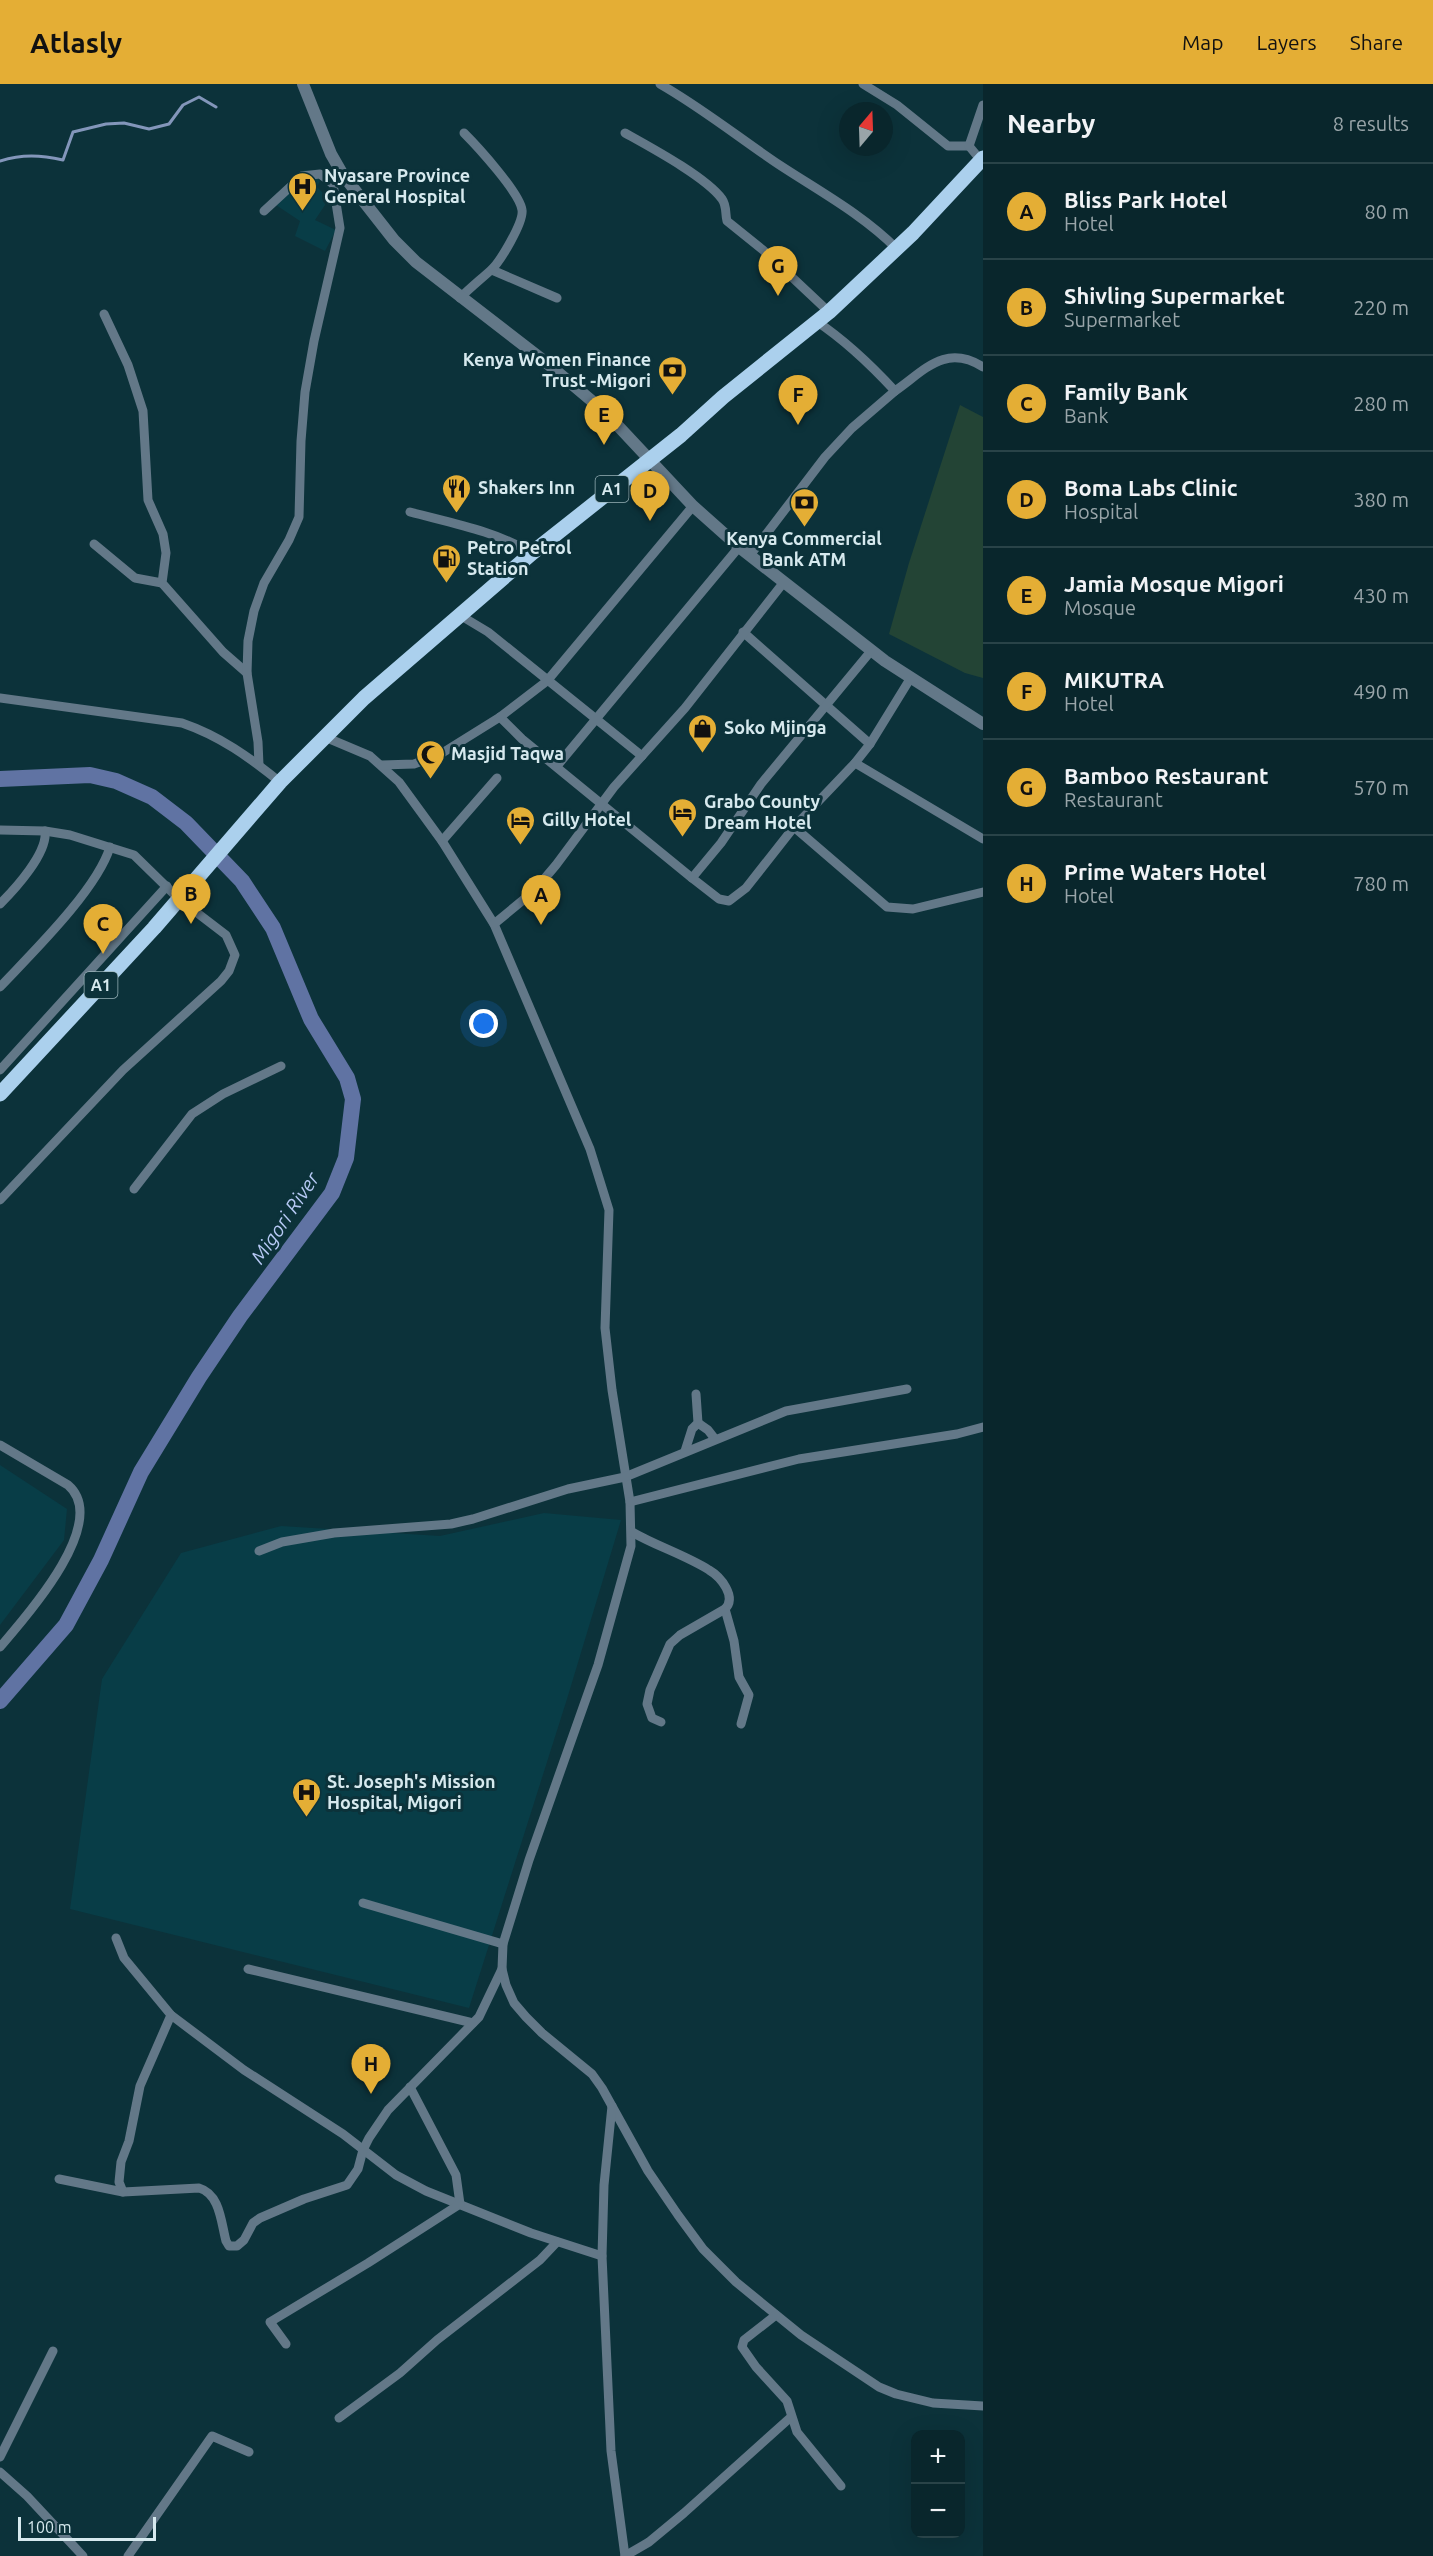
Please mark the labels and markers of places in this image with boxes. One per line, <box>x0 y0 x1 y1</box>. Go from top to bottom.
place label: Nyasare Province General Hospital <box>324 165 470 206</box>
hospital icon: Nyasare Province General Hospital <box>287 170 319 212</box>
pin: G <box>758 246 798 296</box>
place label: Kenya Women Finance Trust -Migori <box>463 349 651 390</box>
bank icon: Kenya Women Finance Trust -Migori <box>656 354 688 396</box>
pin: F <box>778 376 818 425</box>
pin: E <box>584 396 624 445</box>
restaurant icon: Shakers Inn <box>441 472 473 514</box>
pin: D <box>630 472 670 521</box>
place label: Shakers Inn <box>478 477 575 497</box>
bank icon: Kenya Commercial Bank ATM <box>788 486 820 528</box>
place label: Kenya Commercial Bank ATM <box>726 528 882 569</box>
place label: Petro Petrol Station <box>467 537 572 578</box>
fuel station icon: Petro Petrol Station <box>430 542 462 584</box>
shop icon: Soko Mjinga <box>687 712 719 754</box>
place label: Soko Mjinga <box>724 717 827 737</box>
mosque icon: Masjid Taqwa <box>414 738 446 780</box>
place label: Masjid Taqwa <box>451 743 564 763</box>
place label: Grabo County Dream Hotel <box>704 791 821 832</box>
hotel icon: Grabo County Dream Hotel <box>667 796 699 838</box>
hotel icon: Gilly Hotel <box>505 804 537 846</box>
place label: Gilly Hotel <box>542 809 632 829</box>
pin: B <box>172 874 210 924</box>
pin: A <box>522 876 560 925</box>
pin: C <box>84 904 122 954</box>
place label: St. Joseph's Mission Hospital, Migori <box>327 1771 496 1812</box>
hospital icon: St. Joseph's Mission Hospital, Migori <box>290 1776 322 1818</box>
pin: H <box>352 2044 391 2094</box>

